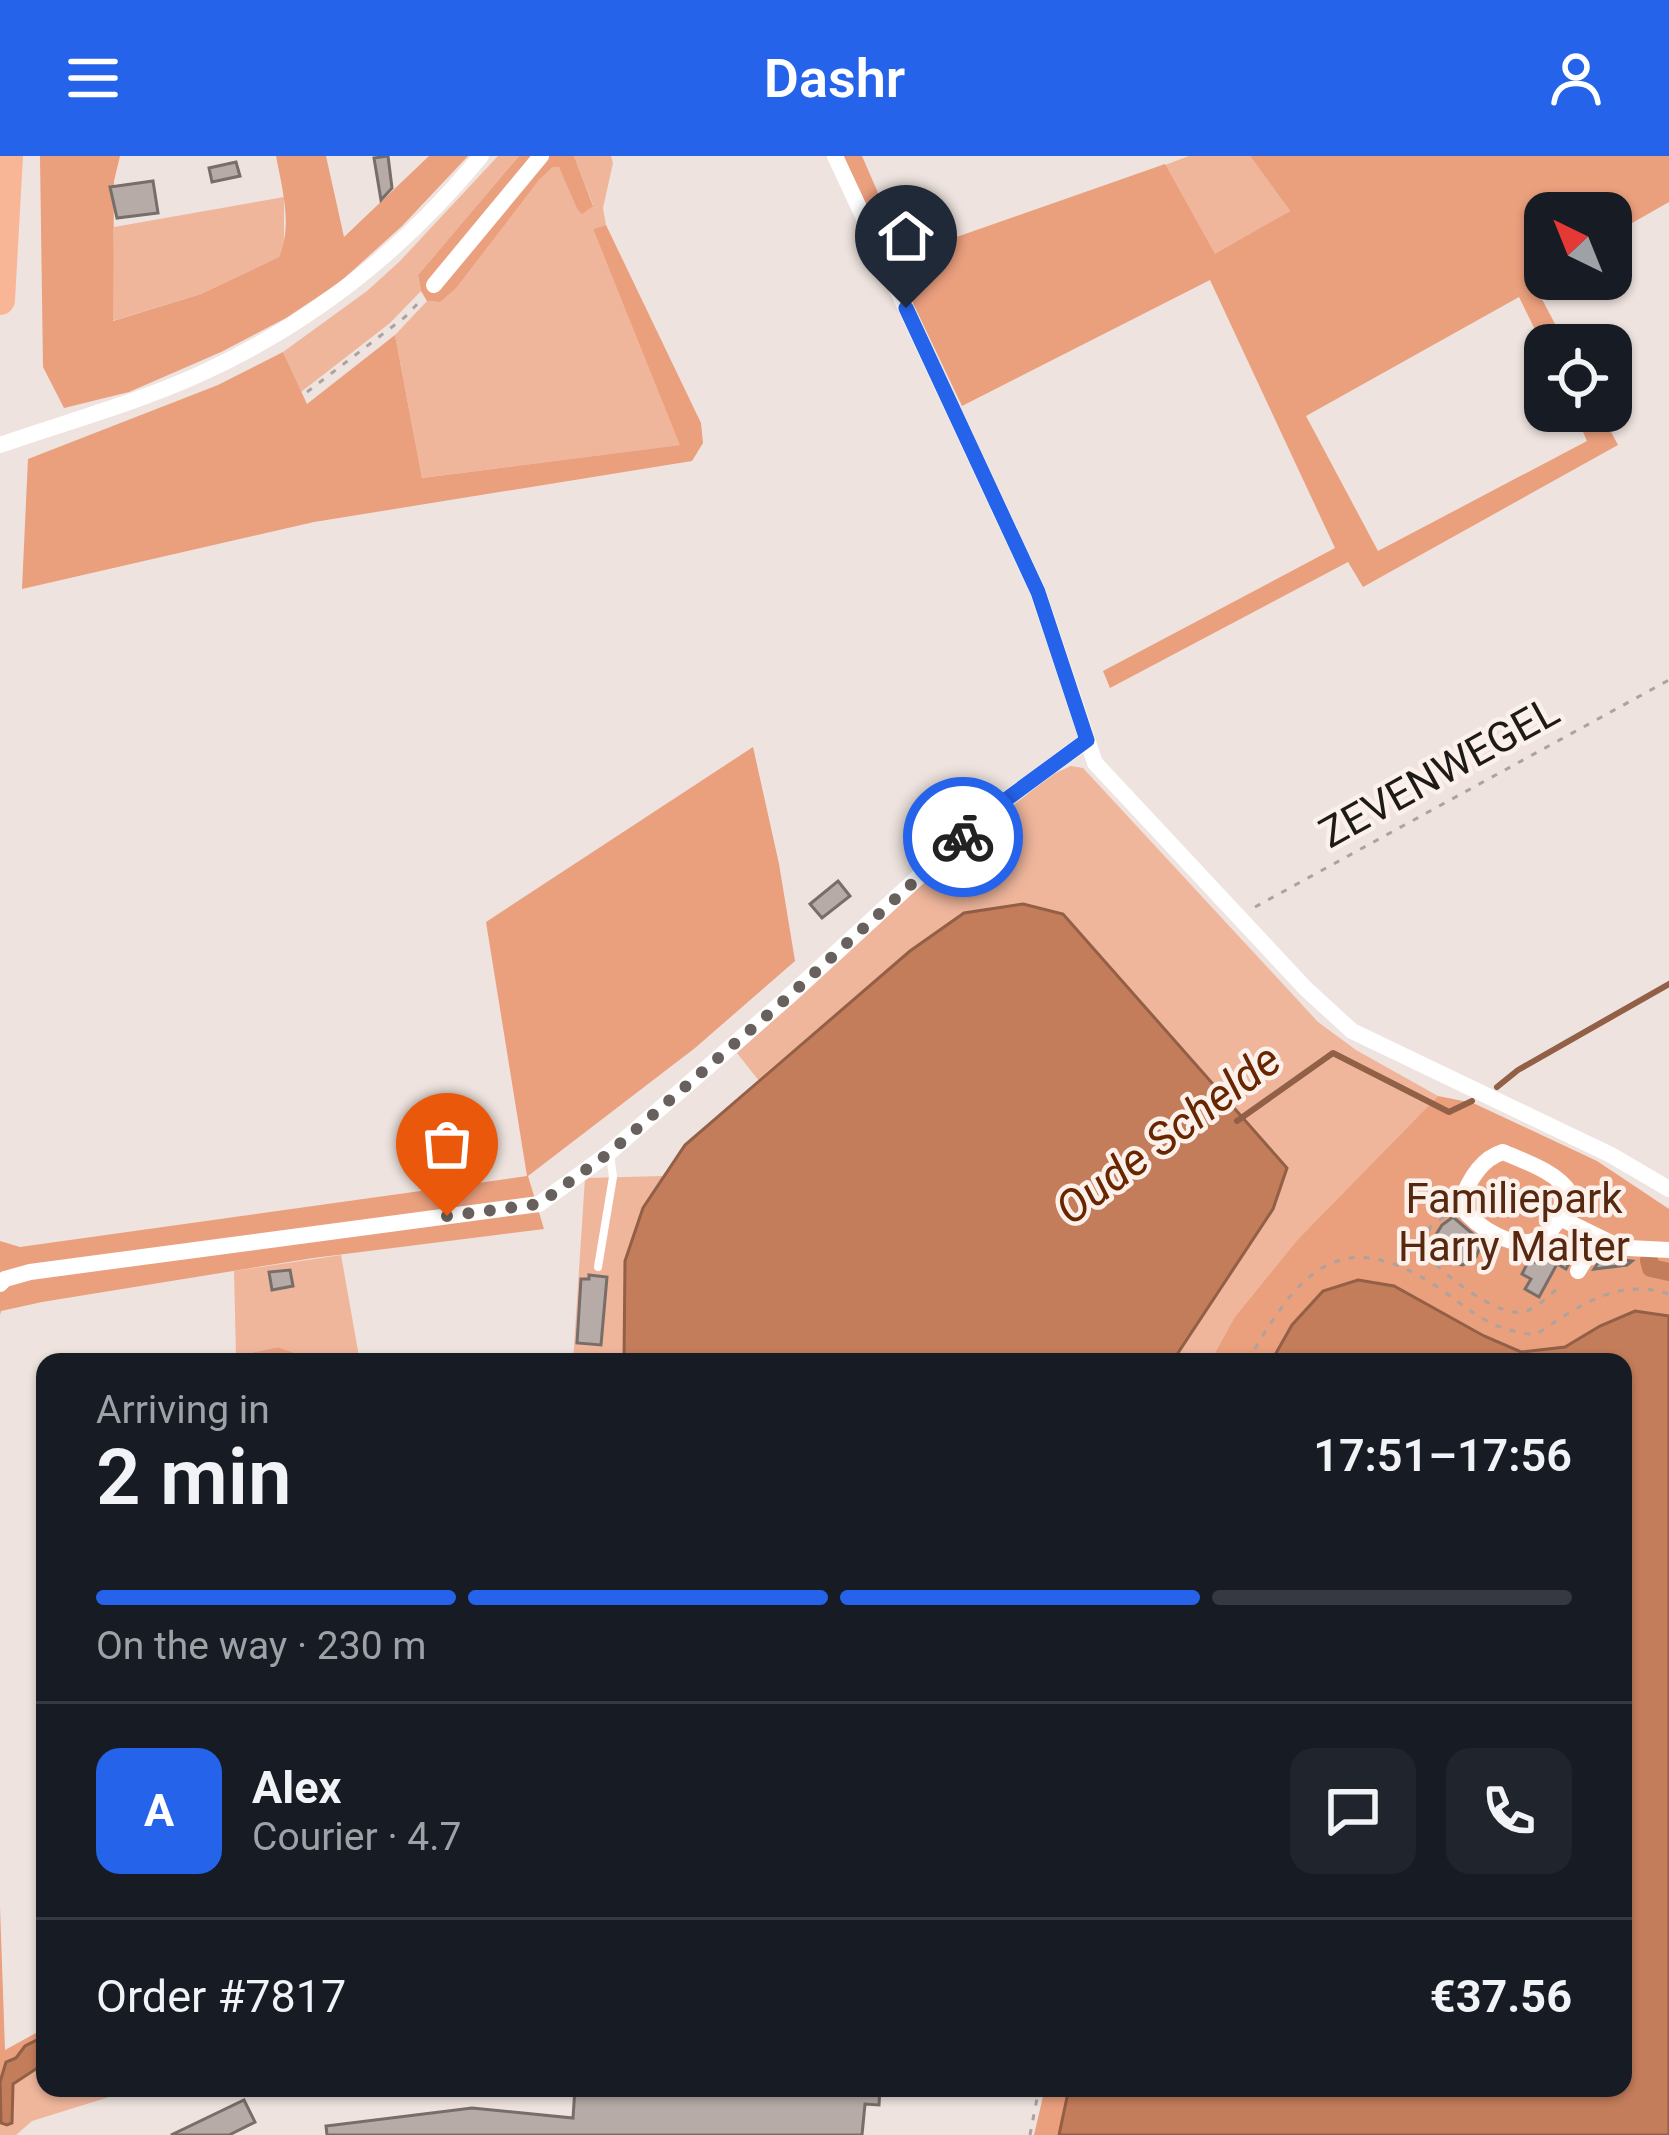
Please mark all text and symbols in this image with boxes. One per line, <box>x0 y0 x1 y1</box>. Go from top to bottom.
icon: menu <box>60 45 126 111</box>
icon: person <box>1543 45 1609 111</box>
text: Dashr <box>764 47 905 110</box>
pin <box>855 185 957 308</box>
north arrow <box>1524 192 1632 300</box>
map controls <box>1524 192 1632 432</box>
icon: home <box>873 203 939 269</box>
button: locate <box>1524 324 1632 432</box>
street label: ZEVENWEGEL <box>1311 686 1567 858</box>
courier <box>903 777 1023 897</box>
icon: bike <box>930 804 996 870</box>
water label: Oude Schelde <box>1045 1032 1291 1236</box>
pin <box>396 1093 498 1216</box>
icon: bag <box>414 1111 480 1177</box>
park label: Familiepark Harry Malter <box>1398 1174 1630 1271</box>
text: Arriving in <box>96 1387 270 1433</box>
text: 17:51–17:56 <box>1313 1429 1572 1482</box>
text: 2 min <box>96 1432 292 1523</box>
text: On the way · 230 m <box>96 1623 427 1669</box>
button: chat <box>1290 1748 1416 1874</box>
button: phone <box>1446 1748 1572 1874</box>
text: Alex <box>252 1761 341 1814</box>
text: A <box>144 1784 174 1837</box>
text: Courier · 4.7 <box>252 1814 461 1860</box>
text: Order #7817 <box>96 1970 346 2023</box>
text: €37.56 <box>1430 1970 1572 2023</box>

